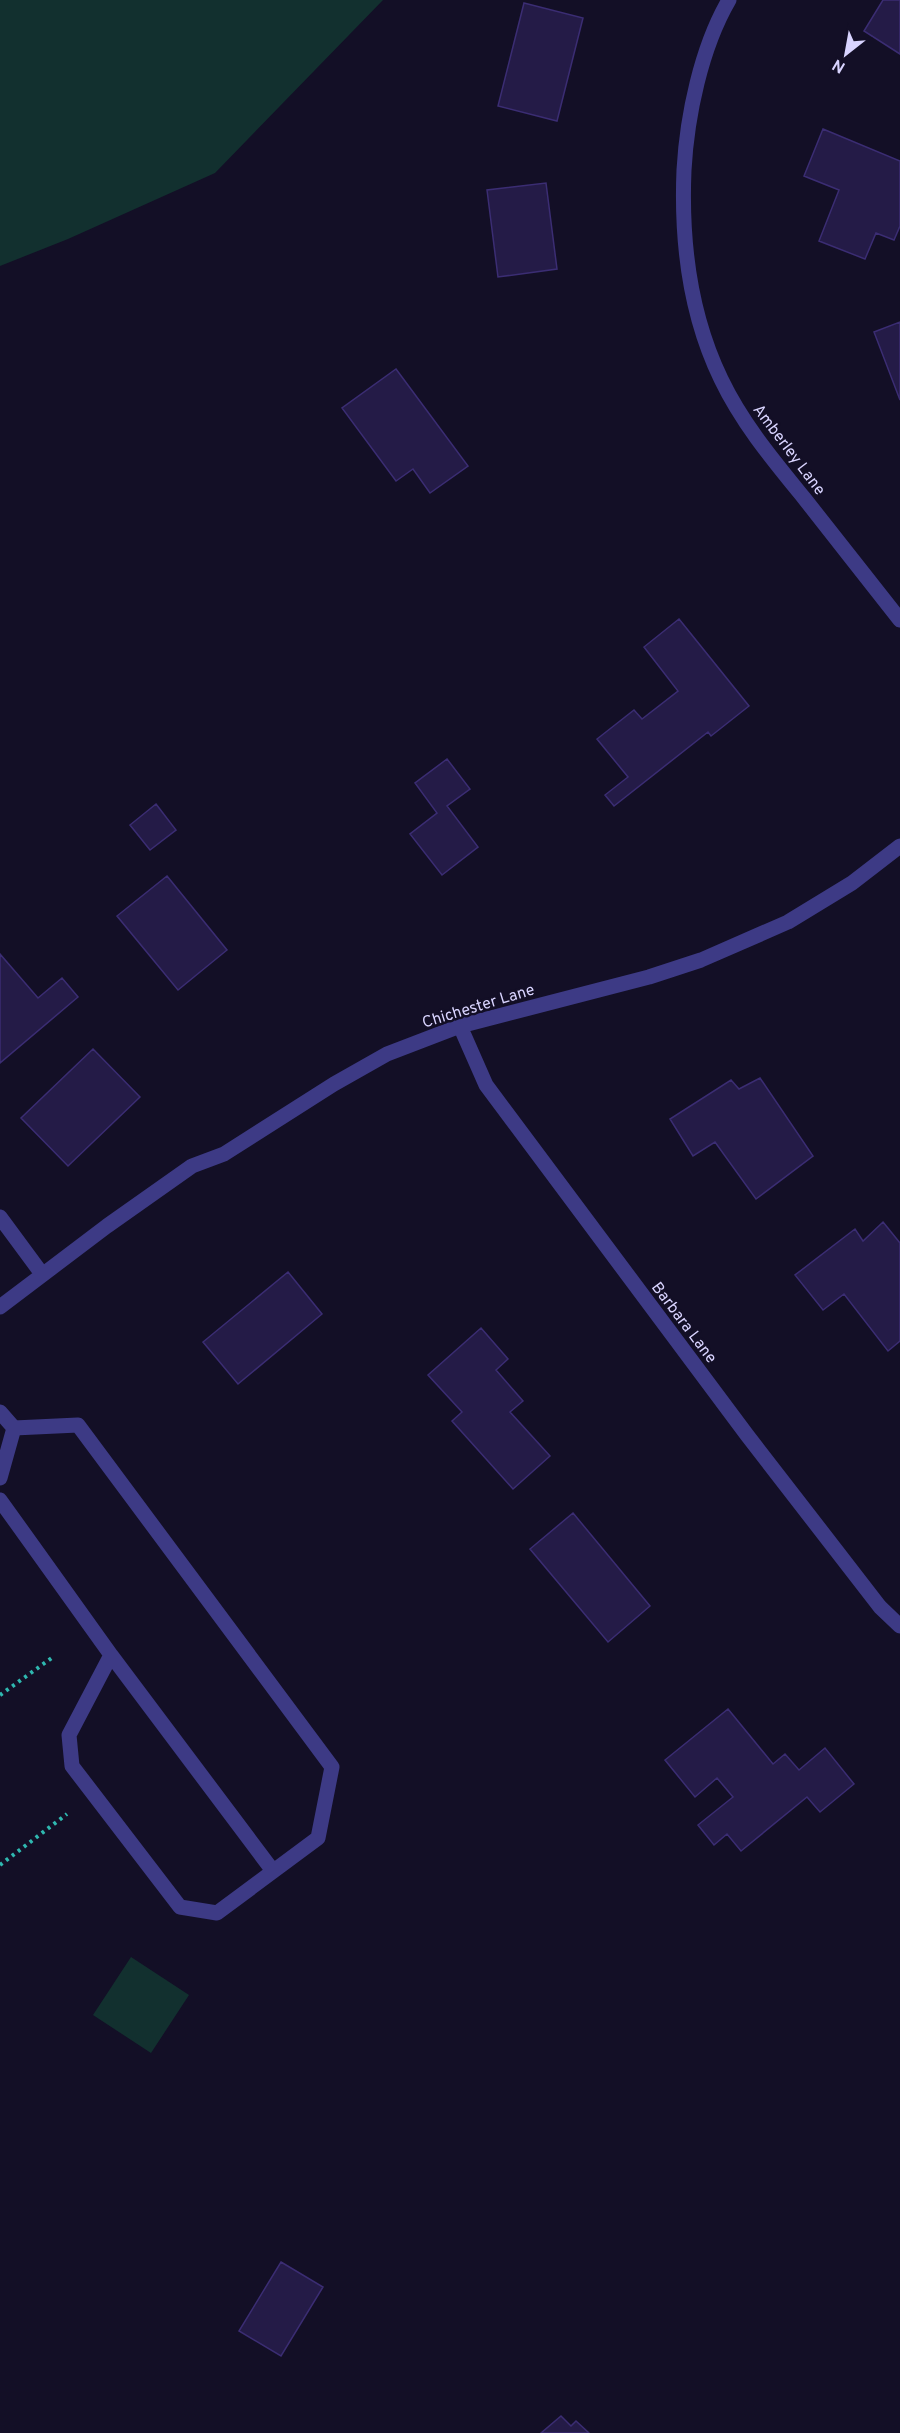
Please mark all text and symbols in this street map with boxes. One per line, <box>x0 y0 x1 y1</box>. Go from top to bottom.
north arrow <box>816 24 876 84</box>
text: N <box>829 54 849 77</box>
street label: Amberley Lane <box>748 401 829 500</box>
street label: Chichester Lane <box>420 980 537 1034</box>
street label: Barbara Lane <box>646 1279 721 1368</box>

